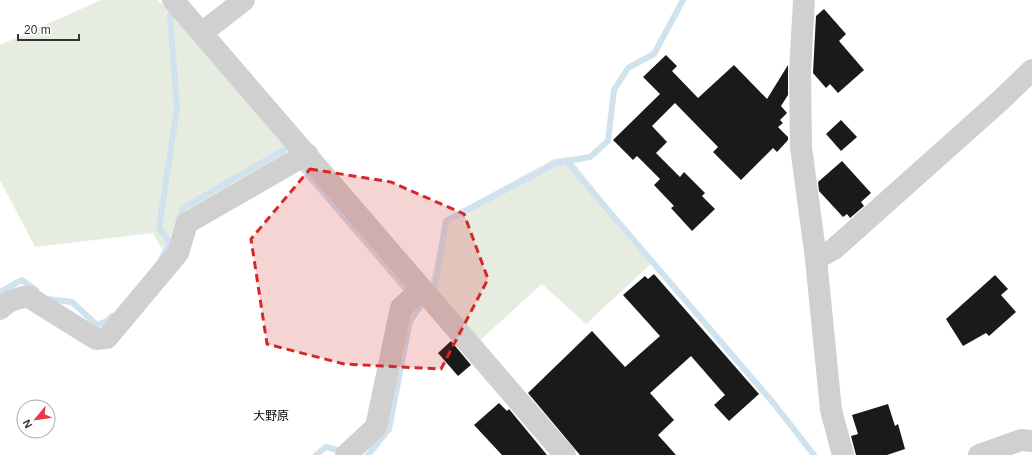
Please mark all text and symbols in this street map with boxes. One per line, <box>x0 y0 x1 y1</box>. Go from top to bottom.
scale bar <box>18 16 79 42</box>
text: 20 m <box>24 23 51 37</box>
north arrow <box>16 399 56 439</box>
district label: 大野原 <box>253 409 289 423</box>
text: N <box>20 417 34 430</box>

